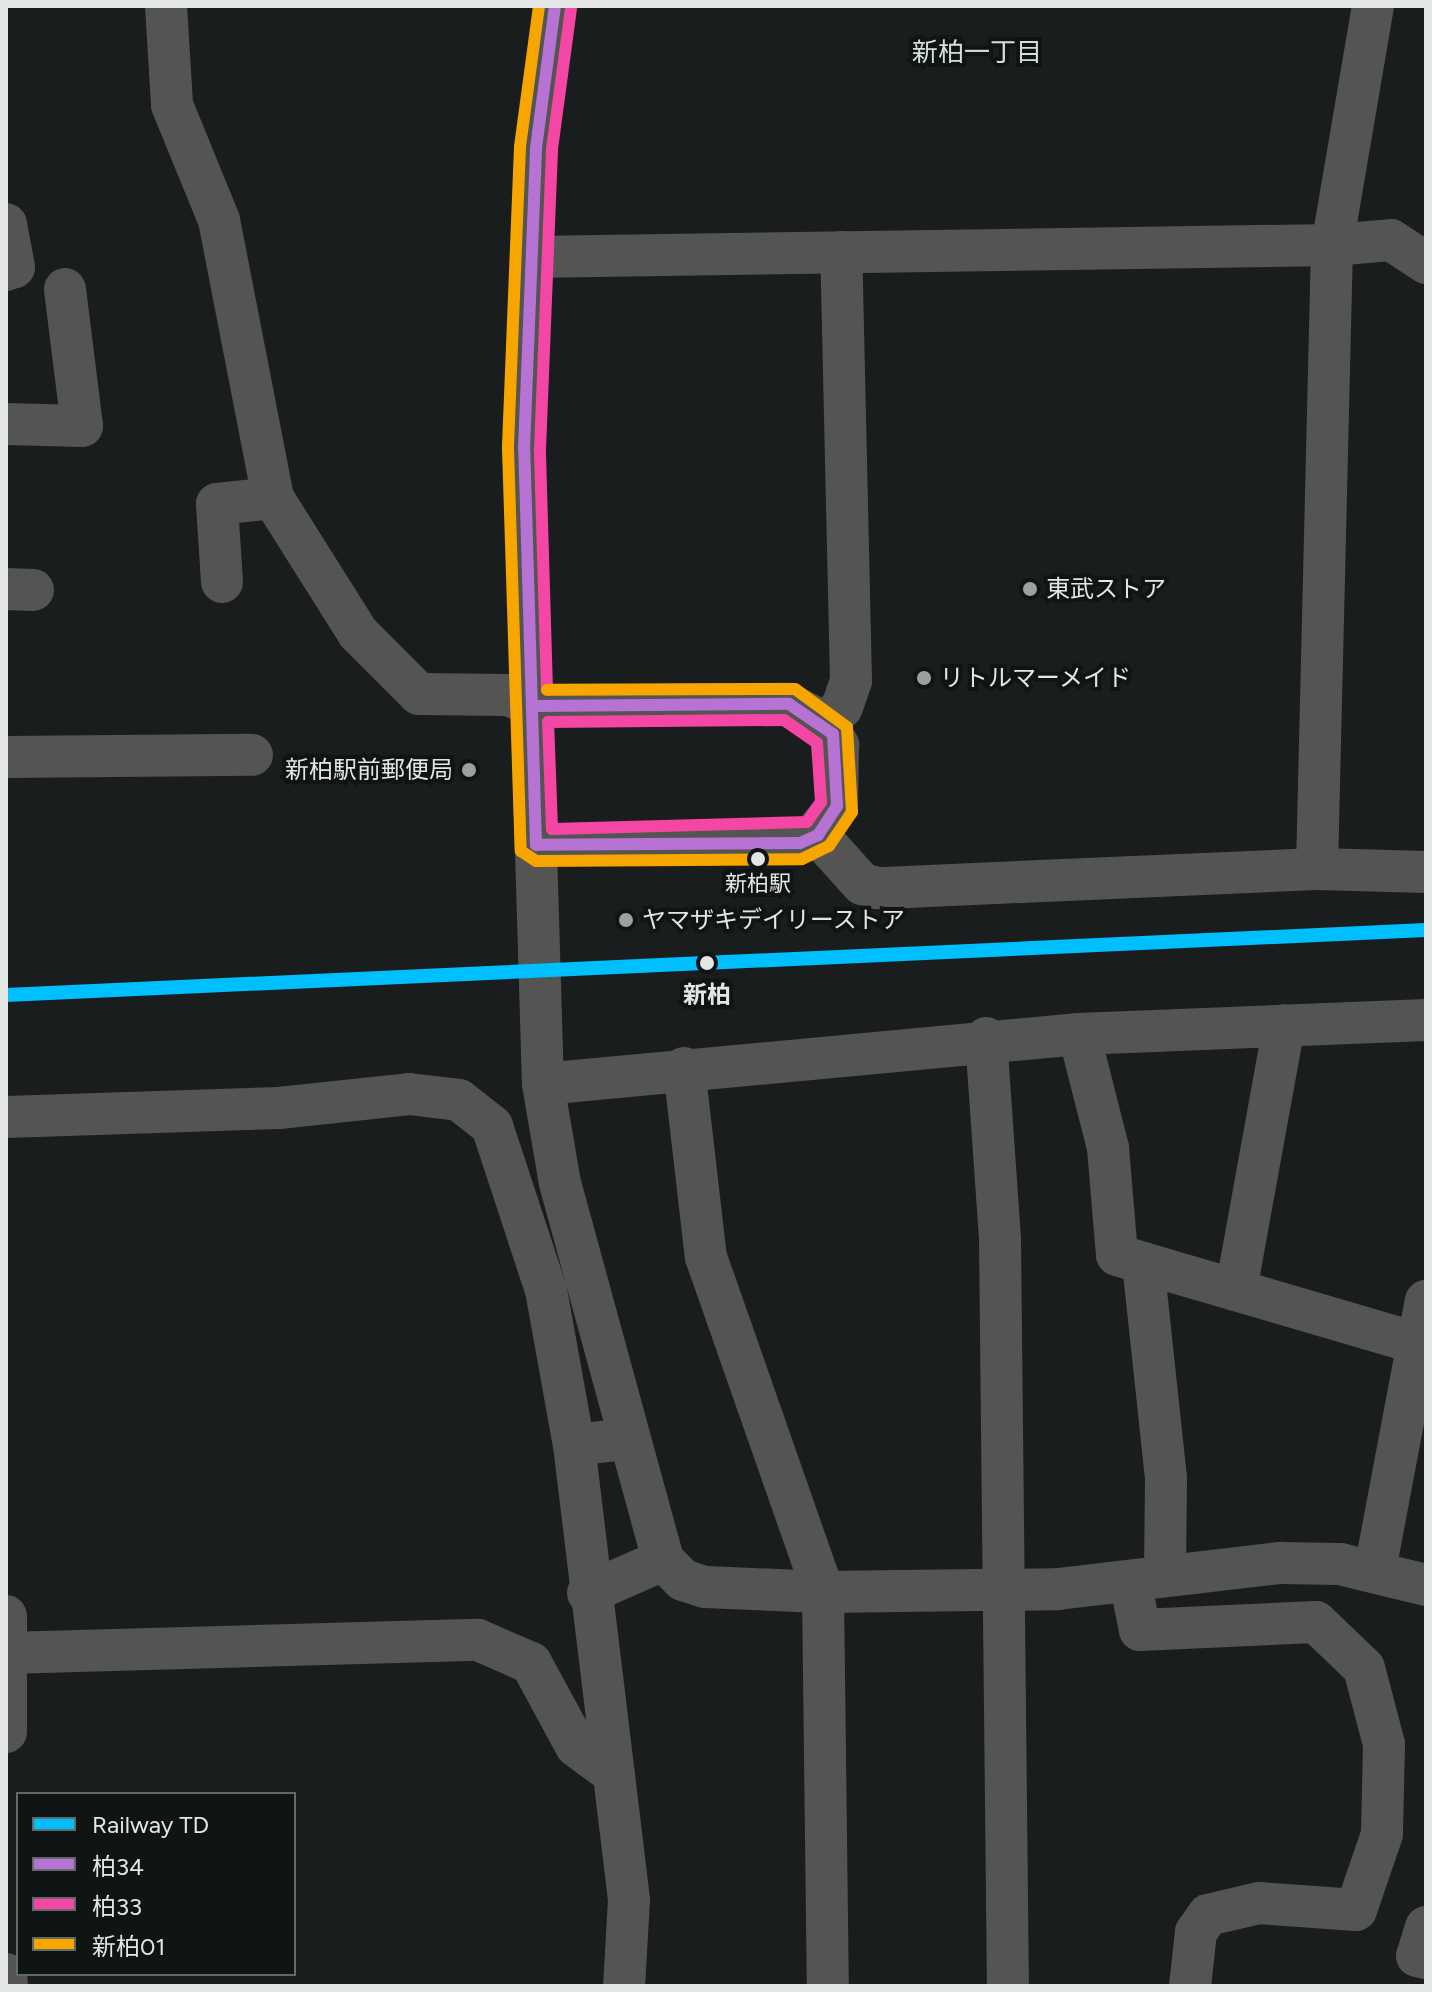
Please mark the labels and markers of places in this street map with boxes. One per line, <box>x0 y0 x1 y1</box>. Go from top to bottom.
place label: 東武ストア <box>1046 575 1166 603</box>
marker: 東武ストア <box>1021 580 1039 598</box>
place label: リトルマーメイド <box>940 664 1132 692</box>
marker: リトルマーメイド <box>915 669 933 687</box>
place label: 新柏駅前郵便局 <box>285 756 453 784</box>
marker: 新柏駅前郵便局 <box>460 761 478 779</box>
marker: 新柏駅 <box>750 851 766 867</box>
place label: 新柏駅 <box>725 871 791 897</box>
place label: ヤマザキデイリーストア <box>642 906 906 934</box>
marker: ヤマザキデイリーストア <box>617 911 635 929</box>
marker: 新柏 <box>693 949 721 977</box>
place label: 新柏 <box>683 981 731 1009</box>

